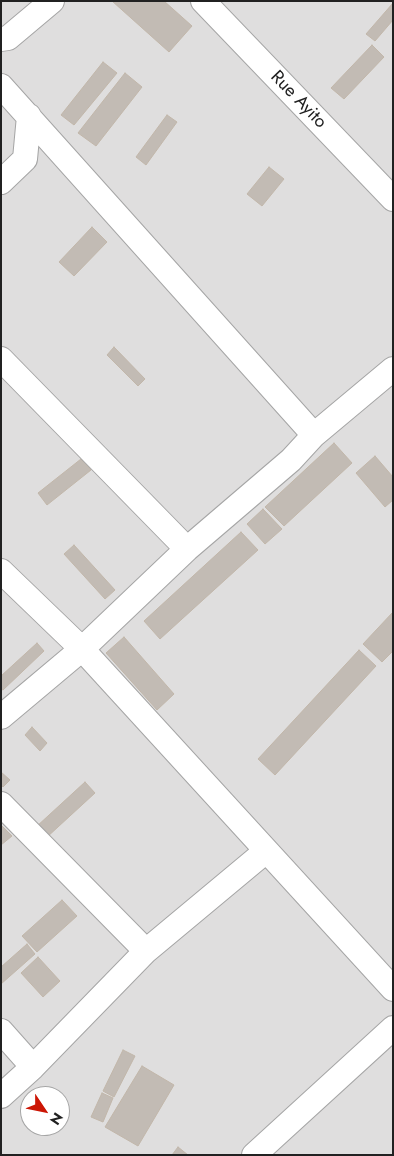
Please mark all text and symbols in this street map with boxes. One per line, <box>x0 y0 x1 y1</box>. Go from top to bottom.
street label: Rue Ayito <box>265 67 331 133</box>
north arrow <box>20 1086 70 1136</box>
text: N <box>45 1109 68 1129</box>

